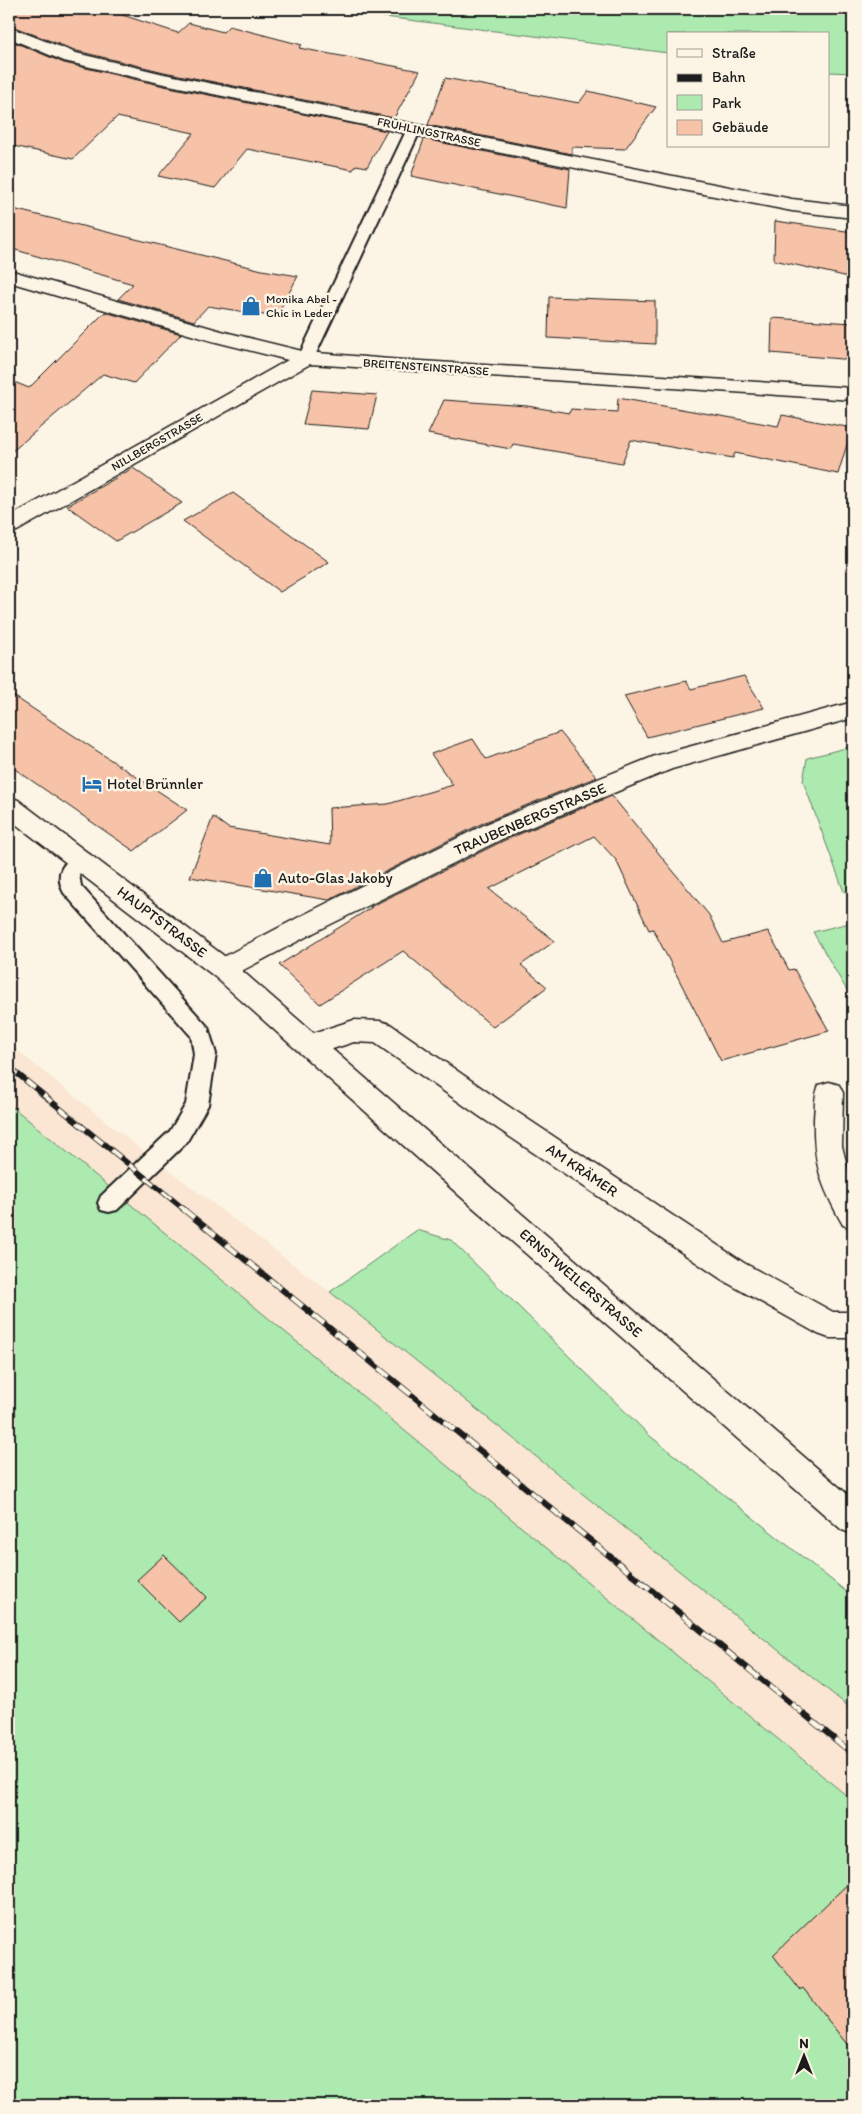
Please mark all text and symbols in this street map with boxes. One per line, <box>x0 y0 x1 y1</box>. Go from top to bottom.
legend <box>667 32 830 148</box>
text: Straße <box>712 44 756 62</box>
text: Bahn <box>712 68 746 86</box>
text: Park <box>712 94 742 112</box>
street label: FRÜHLINGSTRASSE <box>376 114 482 150</box>
text: Gebäude <box>712 118 769 136</box>
place label: Monika Abel - Chic in Leder <box>266 292 337 320</box>
shop icon: Monika Abel - Chic in Leder <box>240 295 262 317</box>
street label: BREITENSTEINSTRASSE <box>363 356 490 378</box>
street label: NILLBERGSTRASSE <box>109 410 206 474</box>
hotel icon: Hotel Brünnler <box>81 773 103 795</box>
place label: Hotel Brünnler <box>107 775 203 793</box>
street label: TRAUBENBERGSTRASSE <box>451 779 609 859</box>
shop icon: Auto-Glas Jakoby <box>252 867 274 889</box>
place label: Auto-Glas Jakoby <box>278 869 393 887</box>
street label: HAUPTSTRASSE <box>114 882 210 962</box>
street label: AM KRÄMER <box>543 1140 622 1201</box>
street label: ERNSTWEILERSTRASSE <box>516 1225 646 1341</box>
north arrow <box>780 2032 830 2082</box>
text: N <box>799 2035 809 2052</box>

